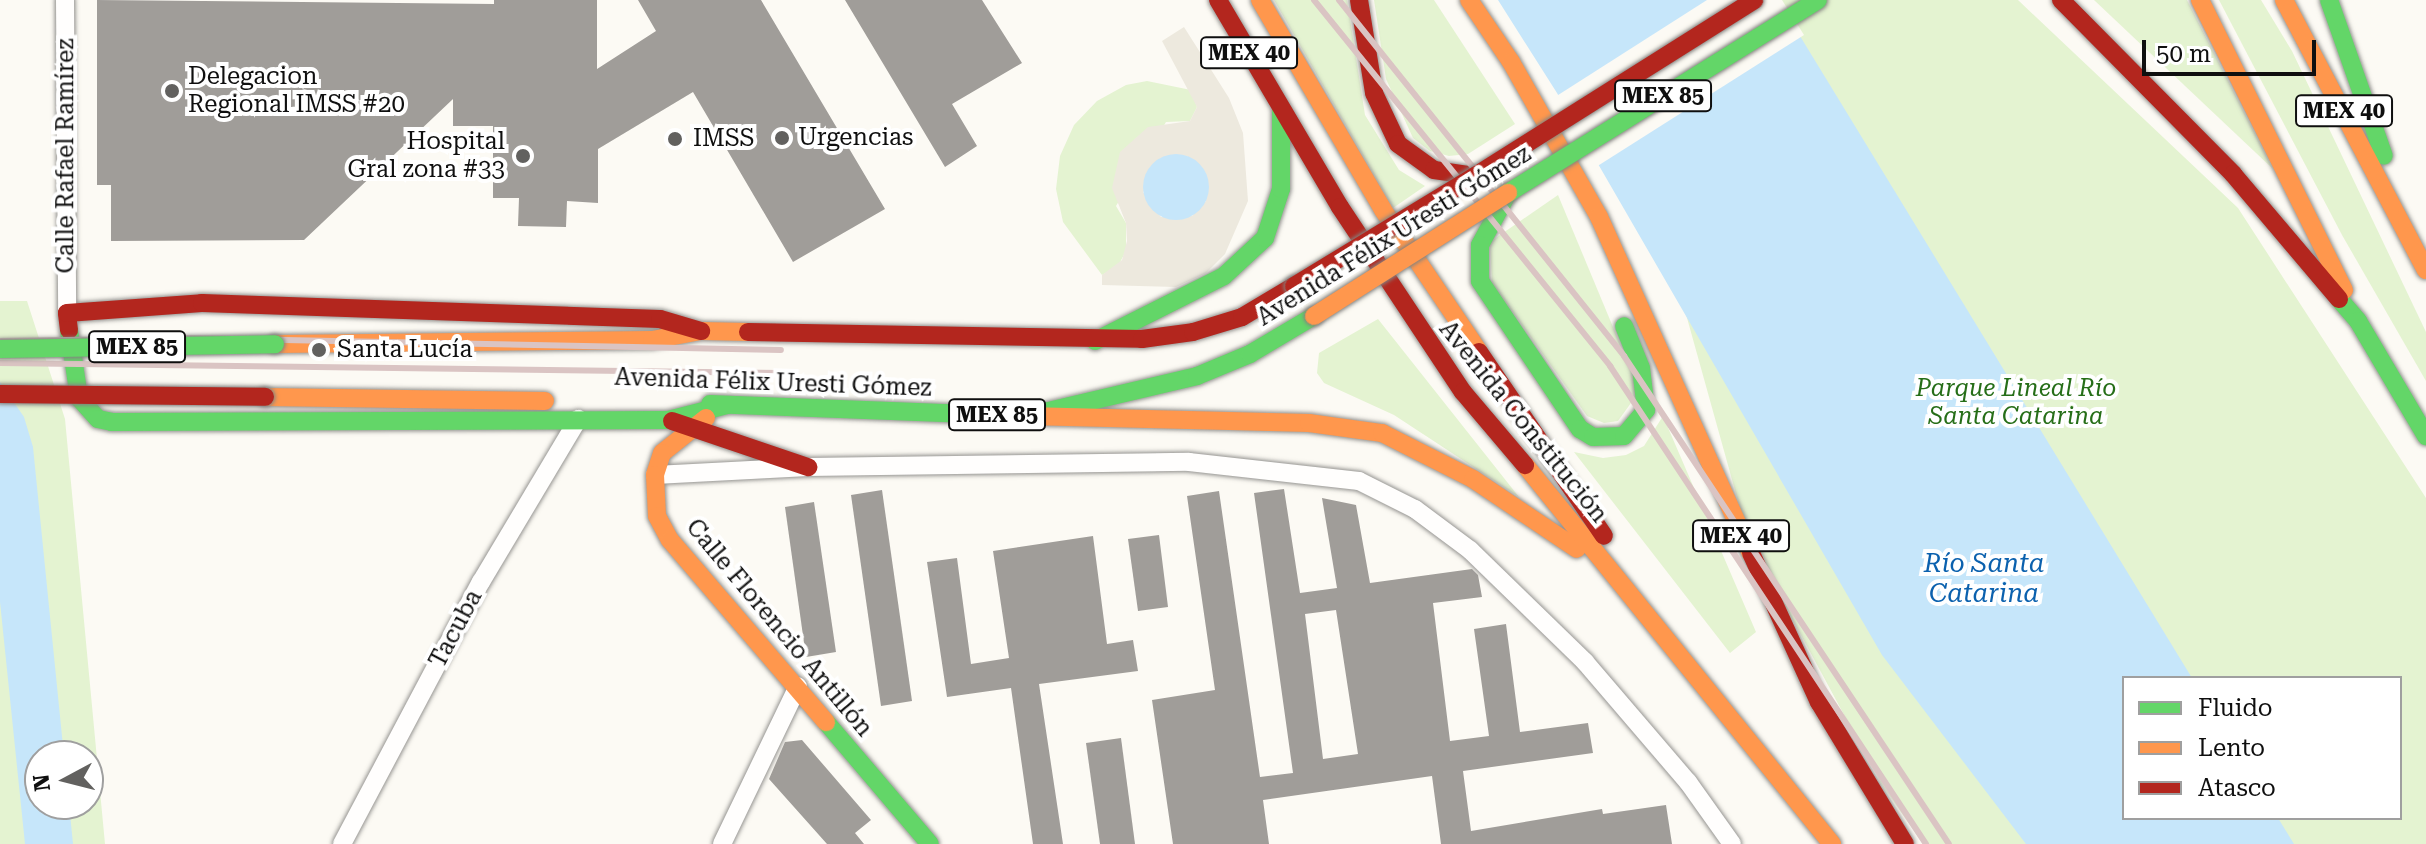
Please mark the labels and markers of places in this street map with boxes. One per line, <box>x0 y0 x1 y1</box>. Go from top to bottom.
place label: Delegacion Regional IMSS #20 <box>188 63 405 119</box>
marker: Delegacion Regional IMSS #20 <box>163 82 181 100</box>
place label: Urgencias <box>798 124 913 152</box>
place label: IMSS <box>693 125 754 153</box>
place label: Hospital Gral zona #33 <box>348 128 505 184</box>
marker: IMSS <box>664 128 686 150</box>
marker: Urgencias <box>773 129 791 147</box>
marker: Hospital Gral zona #33 <box>512 145 534 167</box>
place label: Santa Lucía <box>337 336 472 364</box>
marker: Santa Lucía <box>308 339 330 361</box>

